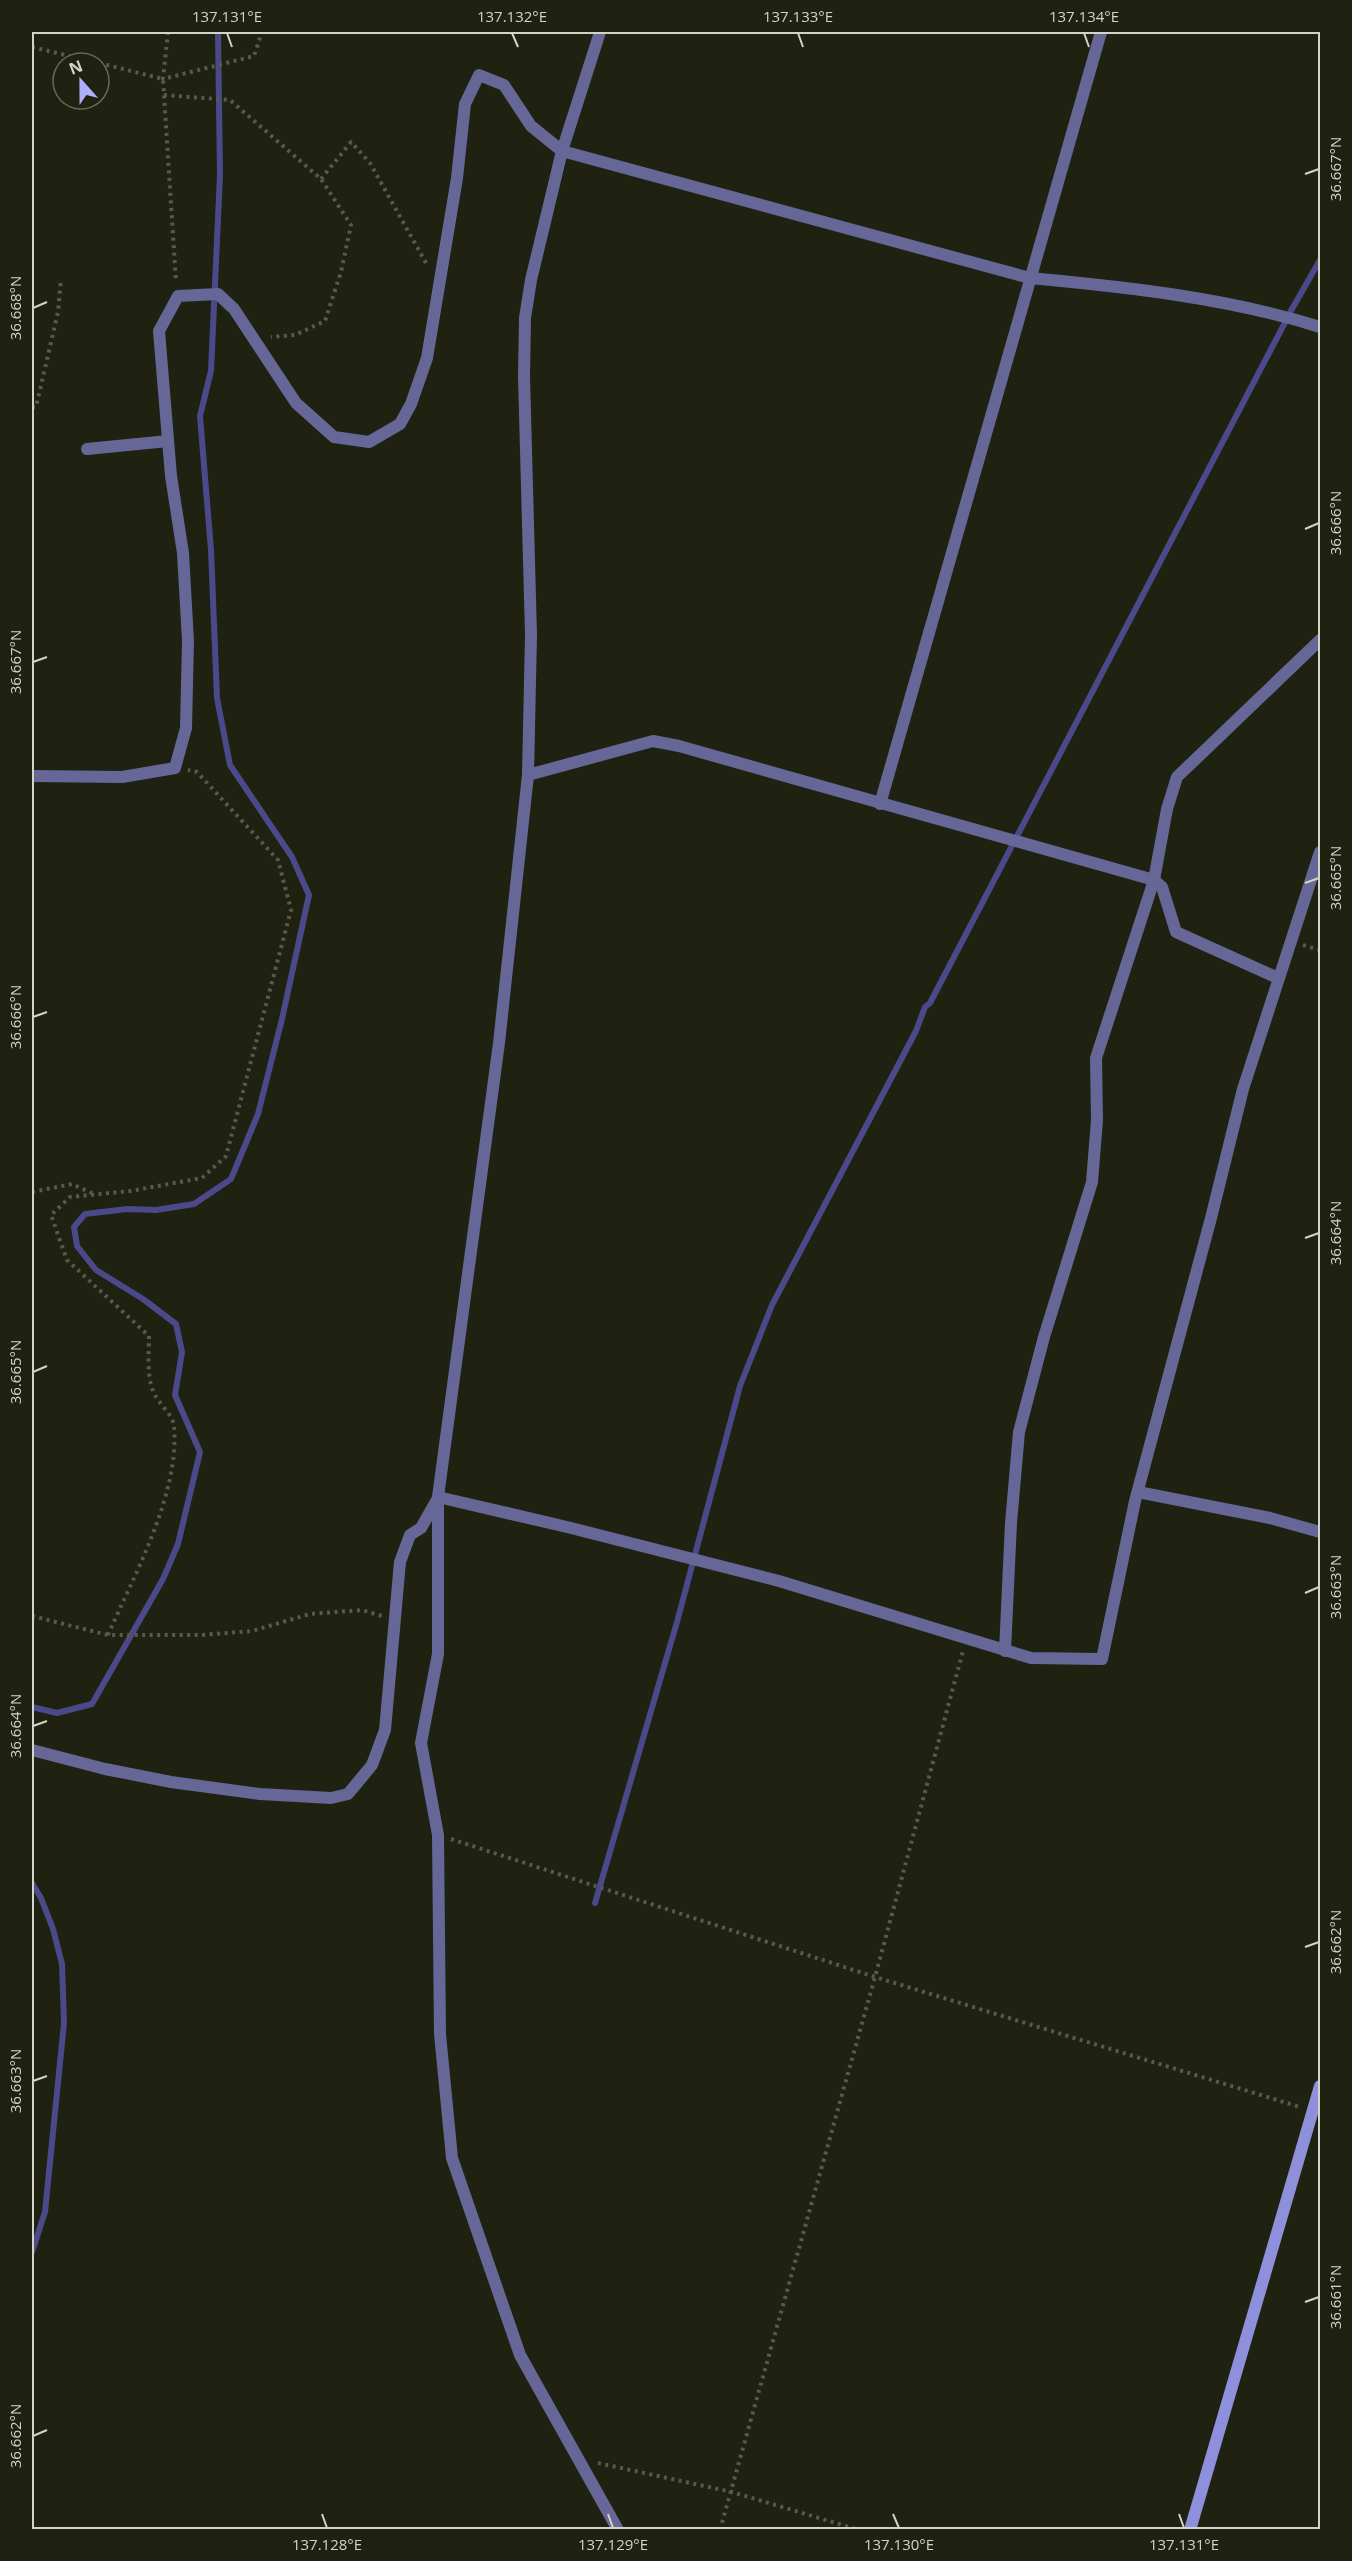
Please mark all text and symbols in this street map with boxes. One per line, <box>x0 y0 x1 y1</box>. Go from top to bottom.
text: 137.131°E <box>192 6 262 26</box>
text: 137.132°E <box>477 6 547 26</box>
text: 137.133°E <box>763 6 833 26</box>
text: 137.134°E <box>1049 6 1119 26</box>
north arrow <box>51 51 111 111</box>
text: N <box>66 54 86 80</box>
text: 36.667°N <box>1325 137 1345 201</box>
text: 36.668°N <box>5 276 25 340</box>
text: 36.666°N <box>1325 491 1345 555</box>
text: 36.667°N <box>5 630 25 694</box>
text: 36.665°N <box>1325 846 1345 910</box>
text: 36.666°N <box>5 985 25 1049</box>
text: 36.664°N <box>1325 1201 1345 1265</box>
text: 36.665°N <box>5 1340 25 1404</box>
text: 36.663°N <box>1325 1555 1345 1619</box>
text: 36.664°N <box>5 1694 25 1758</box>
text: 36.662°N <box>1325 1910 1345 1974</box>
text: 36.663°N <box>5 2049 25 2113</box>
text: 36.661°N <box>1325 2265 1345 2329</box>
text: 36.662°N <box>5 2404 25 2468</box>
text: 137.128°E <box>292 2534 362 2554</box>
text: 137.129°E <box>578 2534 648 2554</box>
text: 137.130°E <box>864 2534 934 2554</box>
text: 137.131°E <box>1149 2534 1219 2554</box>

